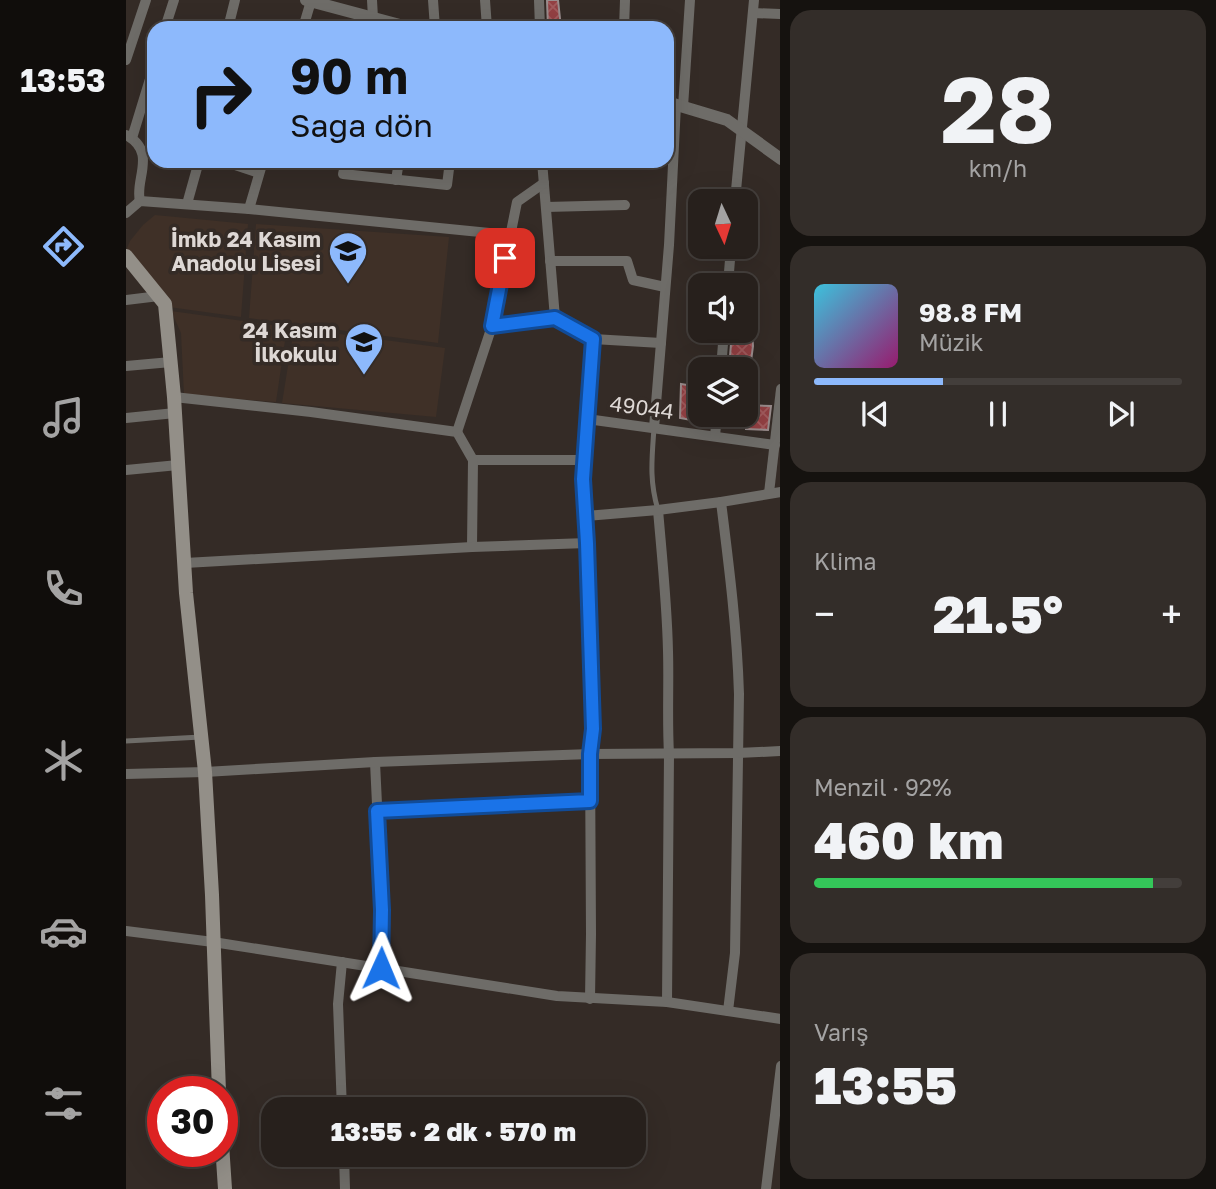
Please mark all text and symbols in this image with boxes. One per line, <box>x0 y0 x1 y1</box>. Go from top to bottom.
text: 90 m <box>290 46 408 105</box>
icon: right <box>175 49 266 140</box>
text: 28 <box>941 54 1055 163</box>
text: 13:53 <box>20 61 106 99</box>
text: Sağa dön <box>290 106 433 144</box>
text: km/h <box>969 154 1027 182</box>
north arrow <box>688 189 758 259</box>
map controls <box>688 189 758 427</box>
icon: directions <box>39 222 88 271</box>
place label: İmkb 24 Kasım Anadolu Lisesi <box>171 226 321 276</box>
pin <box>475 228 535 288</box>
school or university icon: İmkb 24 Kasım Anadolu Lisesi <box>327 230 369 285</box>
icon: arrive <box>486 239 524 277</box>
button: sound <box>688 273 758 343</box>
text: 98.8 FM <box>919 297 1022 328</box>
place label: 24 Kasım İlkokulu <box>243 317 337 367</box>
school or university icon: 24 Kasım İlkokulu <box>343 321 385 376</box>
text: Müzik <box>919 328 984 356</box>
button: layers <box>688 357 758 427</box>
street label: 49044 <box>608 390 676 424</box>
icon: music <box>39 393 88 442</box>
icon: previous <box>856 395 894 433</box>
icon: pause <box>979 395 1017 433</box>
icon: next <box>1102 395 1140 433</box>
text: Klima <box>814 547 877 575</box>
icon: phone <box>39 564 88 613</box>
text: 21.5° <box>933 582 1063 644</box>
text: − <box>814 591 835 636</box>
text: + <box>1161 591 1182 636</box>
icon: climate <box>39 736 88 785</box>
text: Menzil · 92% <box>814 773 952 801</box>
text: 460 km <box>814 808 1003 870</box>
icon: car <box>39 907 88 956</box>
position arrow <box>344 931 418 1005</box>
text: Varış <box>814 1018 868 1046</box>
text: 13:55 <box>814 1053 957 1115</box>
speed limit sign: 30 <box>147 1076 238 1167</box>
icon: filters <box>39 1079 88 1128</box>
text: 13:55 · 2 dk · 570 m <box>331 1116 576 1147</box>

